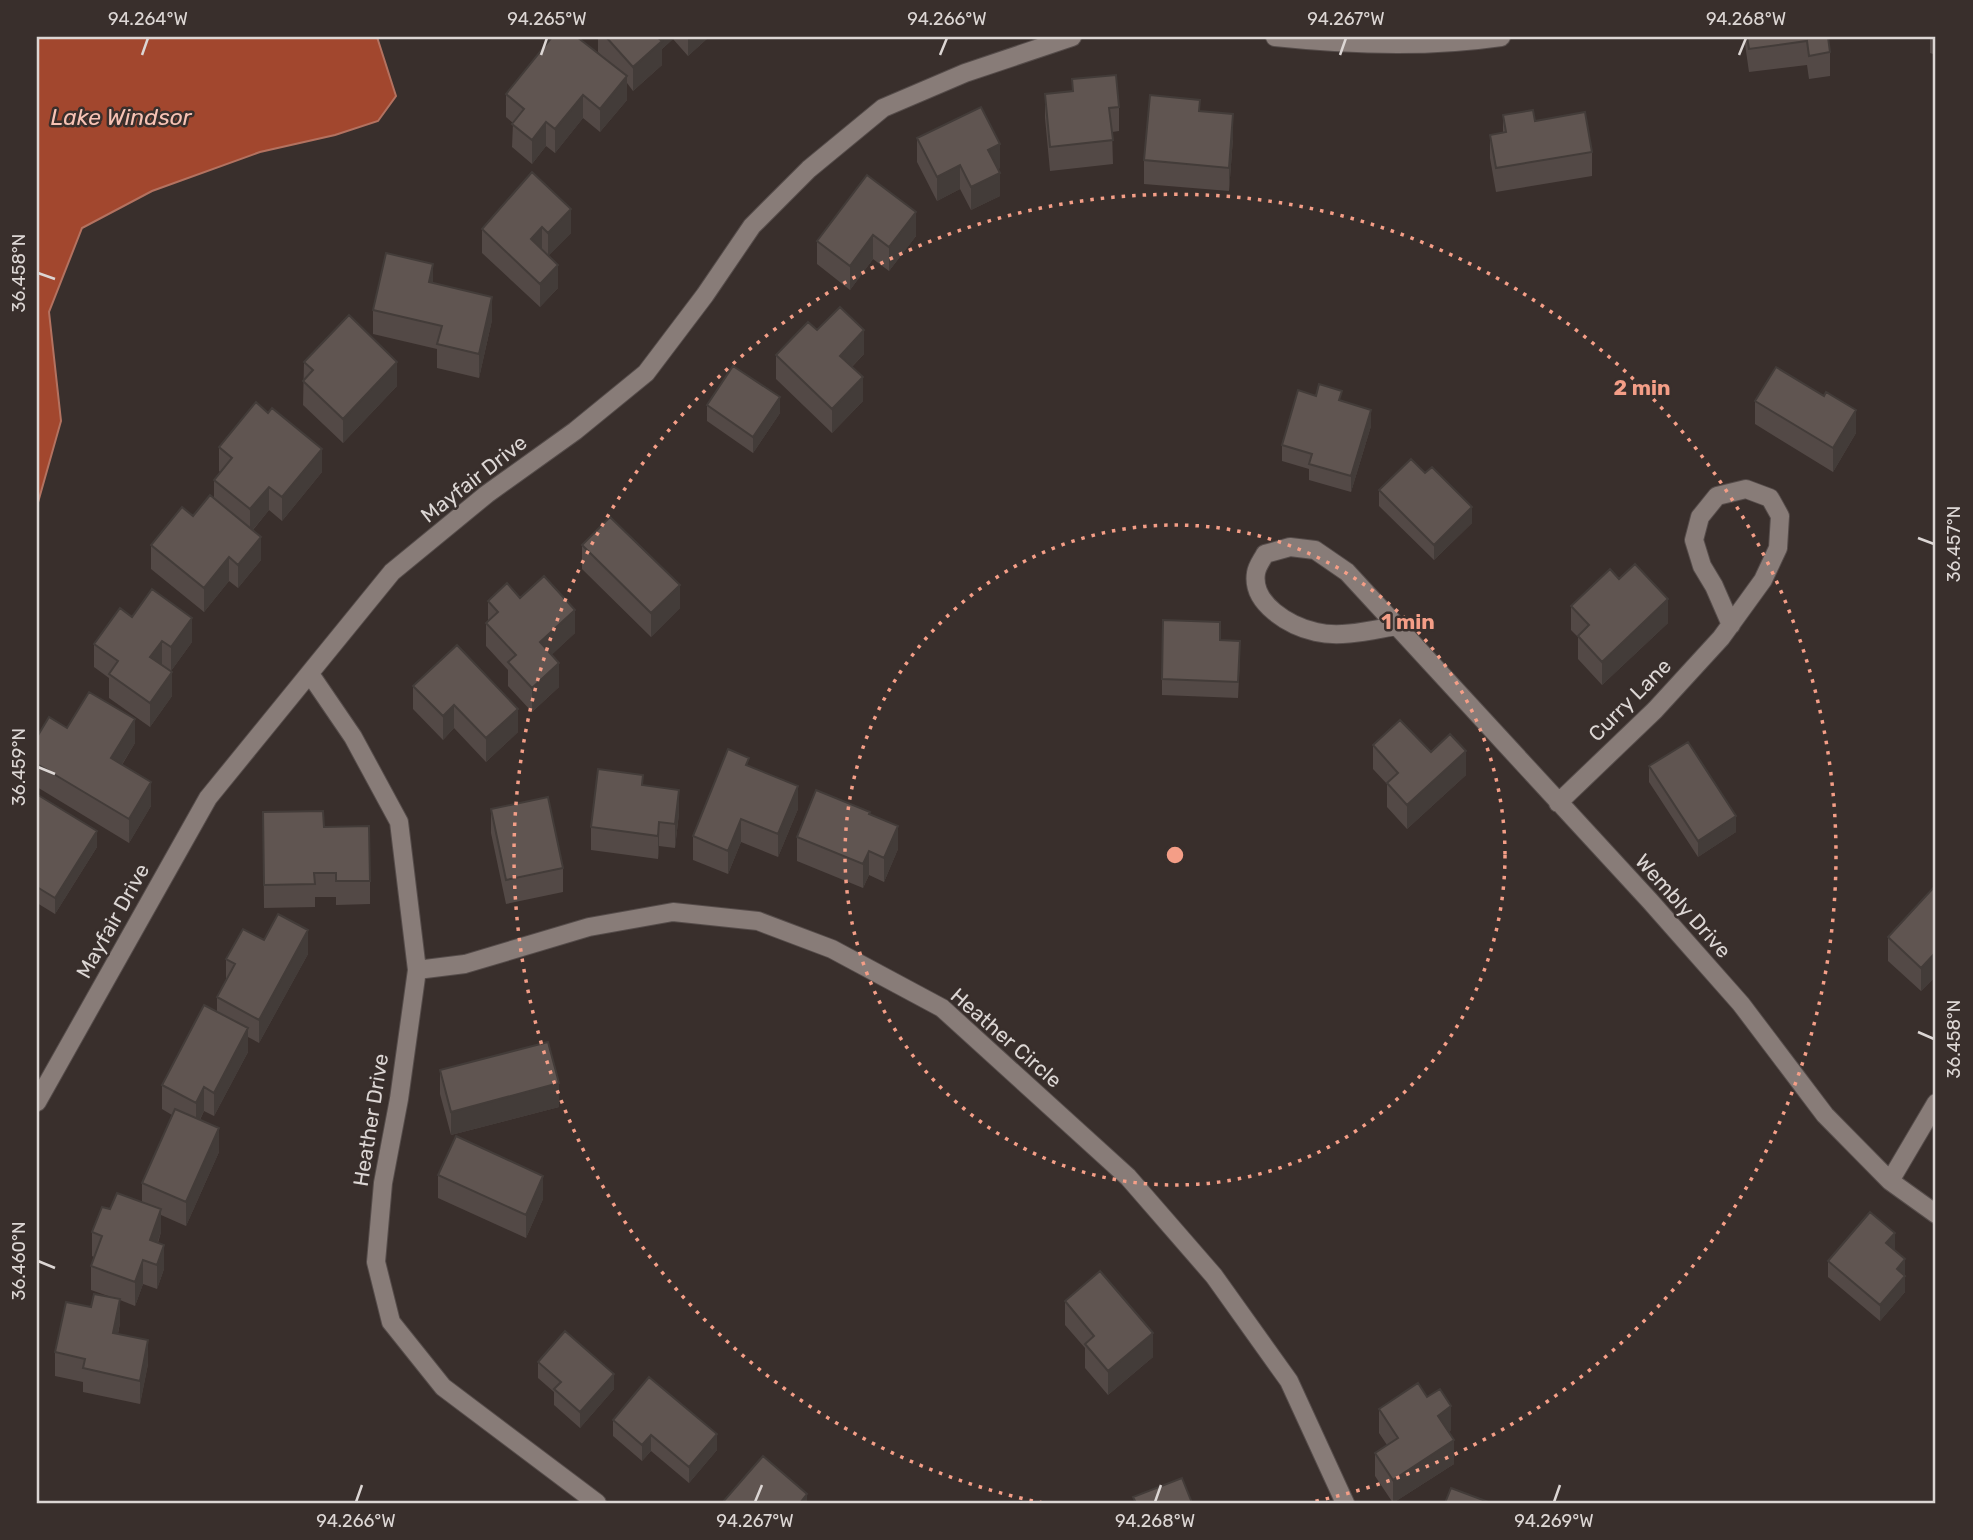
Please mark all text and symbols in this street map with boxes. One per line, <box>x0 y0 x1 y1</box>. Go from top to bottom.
text: 94.264°W <box>108 8 188 30</box>
text: 94.265°W <box>507 8 587 30</box>
text: 94.266°W <box>907 8 987 30</box>
text: 94.267°W <box>1307 8 1385 30</box>
text: 94.268°W <box>1706 8 1786 30</box>
water label: Lake Windsor <box>50 103 193 131</box>
text: 36.458°N <box>8 234 30 312</box>
text: 2 min <box>1614 375 1670 400</box>
street label: Mayfair Drive <box>416 430 532 528</box>
text: 36.457°N <box>1943 506 1965 582</box>
text: 1 min <box>1381 609 1435 634</box>
street label: Curry Lane <box>1583 653 1676 746</box>
text: 36.459°N <box>8 728 30 806</box>
centre of rings <box>1163 843 1187 867</box>
street label: Wembly Drive <box>1630 849 1737 963</box>
street label: Mayfair Drive <box>71 859 154 983</box>
street label: Heather Circle <box>946 983 1067 1093</box>
text: 36.458°N <box>1943 1000 1965 1078</box>
street label: Heather Drive <box>348 1052 393 1188</box>
text: 36.460°N <box>8 1222 30 1300</box>
text: 94.266°W <box>316 1510 396 1532</box>
text: 94.267°W <box>716 1510 794 1532</box>
text: 94.268°W <box>1115 1510 1195 1532</box>
text: 94.269°W <box>1514 1510 1594 1532</box>

